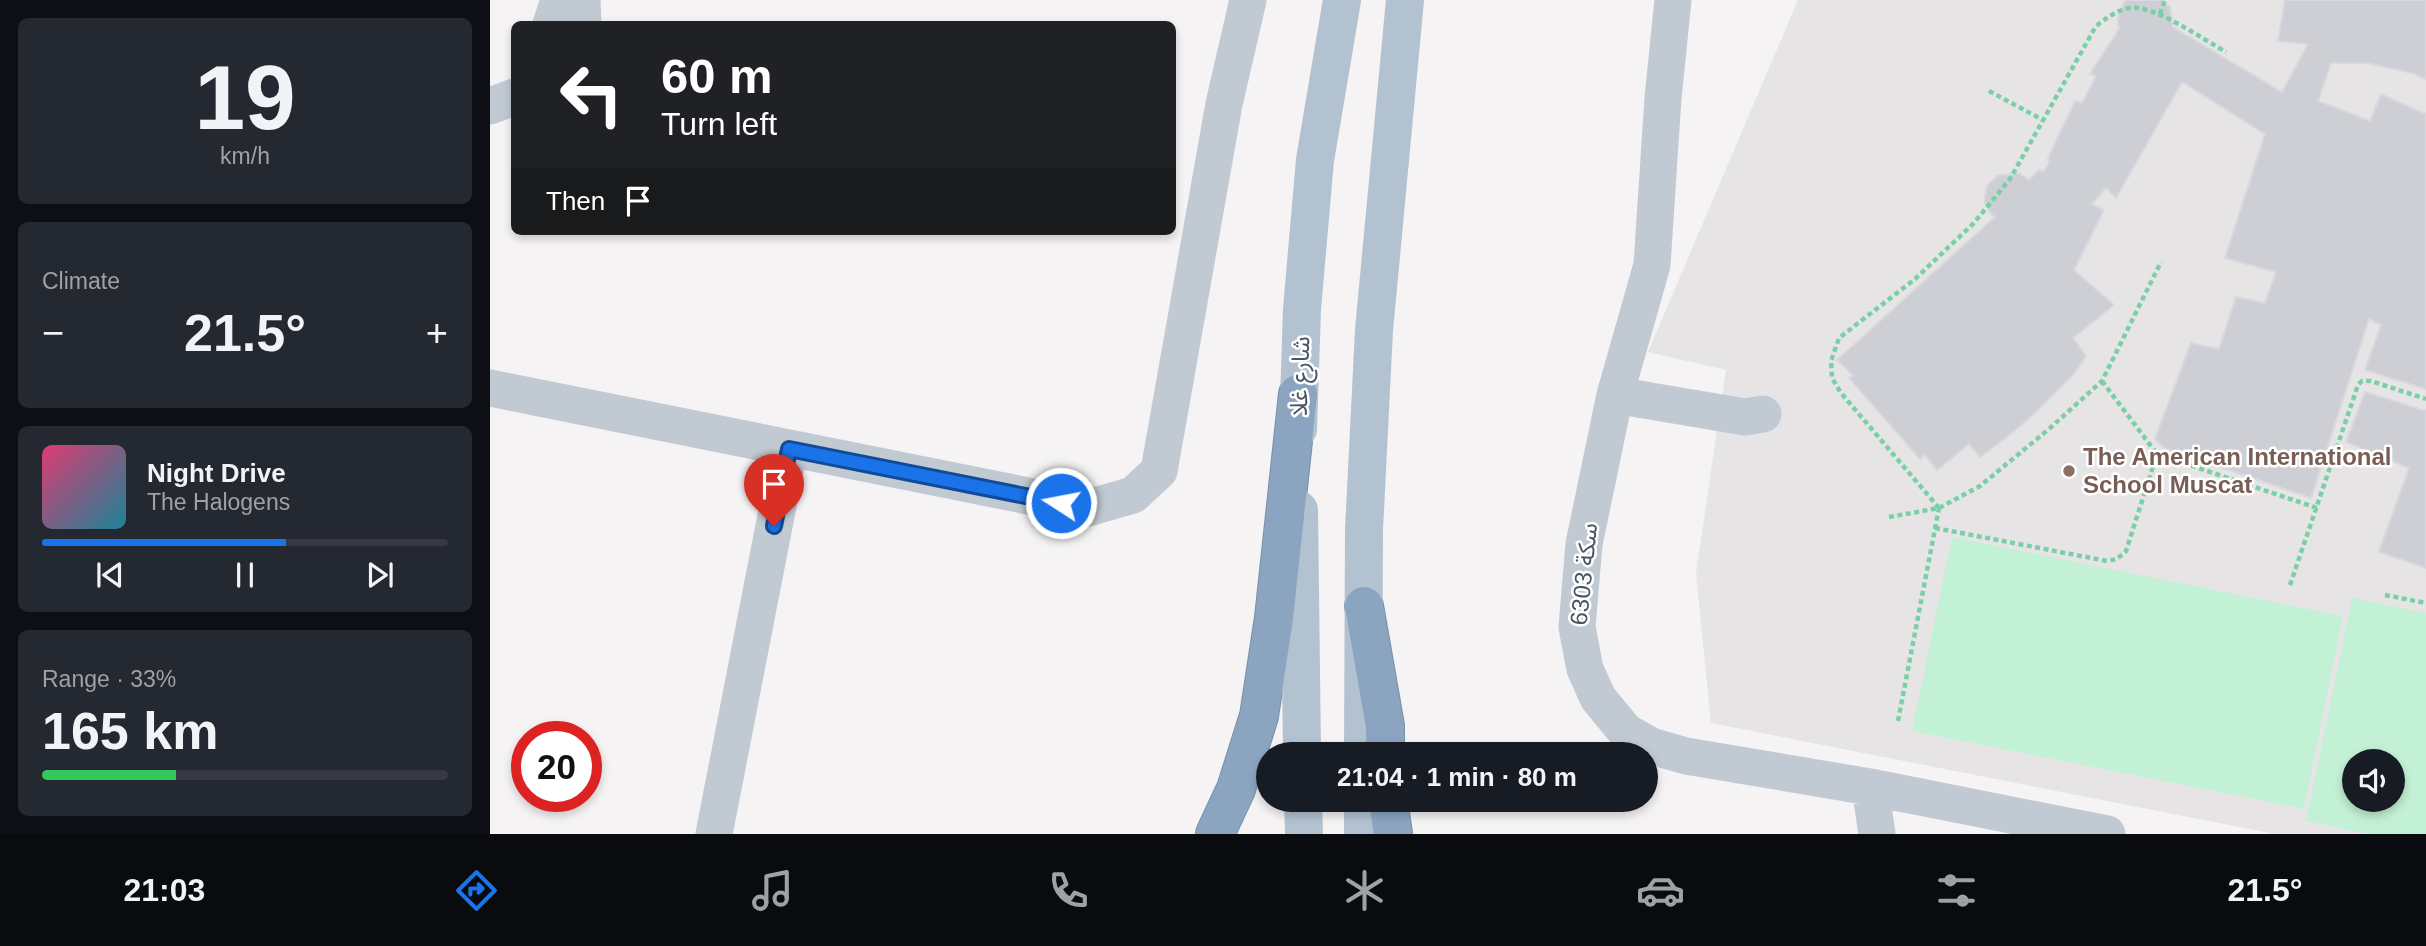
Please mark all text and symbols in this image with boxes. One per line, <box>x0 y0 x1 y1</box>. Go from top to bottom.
text: 19 <box>194 47 296 148</box>
icon: left <box>546 49 637 140</box>
text: 60 m <box>661 49 773 103</box>
text: Turn left <box>661 106 777 142</box>
text: km/h <box>220 143 270 169</box>
icon: arrive <box>619 182 657 220</box>
text: Then <box>546 186 605 216</box>
text: Climate <box>42 268 120 294</box>
text: 21.5° <box>184 304 306 362</box>
text: − <box>42 312 64 354</box>
text: + <box>426 312 448 354</box>
street label: شارع غلا <box>1285 336 1318 417</box>
place label: The American International School Muscat <box>2083 443 2392 498</box>
pin <box>744 454 804 526</box>
text: Night Drive <box>147 458 286 488</box>
marker: The American International School Muscat <box>2061 463 2077 479</box>
icon: arrive <box>755 465 793 503</box>
position arrow <box>1024 466 1098 540</box>
text: The Halogens <box>147 489 290 515</box>
street label: سكة 6303 <box>1565 521 1602 626</box>
icon: previous <box>91 556 129 594</box>
icon: pause <box>226 556 264 594</box>
icon: next <box>361 556 399 594</box>
text: Range · 33% <box>42 666 176 692</box>
text: 165 km <box>42 702 218 760</box>
speed limit sign: 20 <box>511 721 602 812</box>
map controls <box>2342 749 2405 812</box>
button: sound <box>2342 749 2405 812</box>
text: 21:04 · 1 min · 80 m <box>1337 762 1577 792</box>
icon: directions <box>452 866 501 915</box>
icon: music <box>748 866 797 915</box>
icon: phone <box>1044 866 1093 915</box>
icon: climate <box>1340 866 1389 915</box>
icon: car <box>1636 866 1685 915</box>
icon: filters <box>1932 866 1981 915</box>
text: 21:03 <box>123 872 205 908</box>
text: 21.5° <box>2227 872 2302 908</box>

